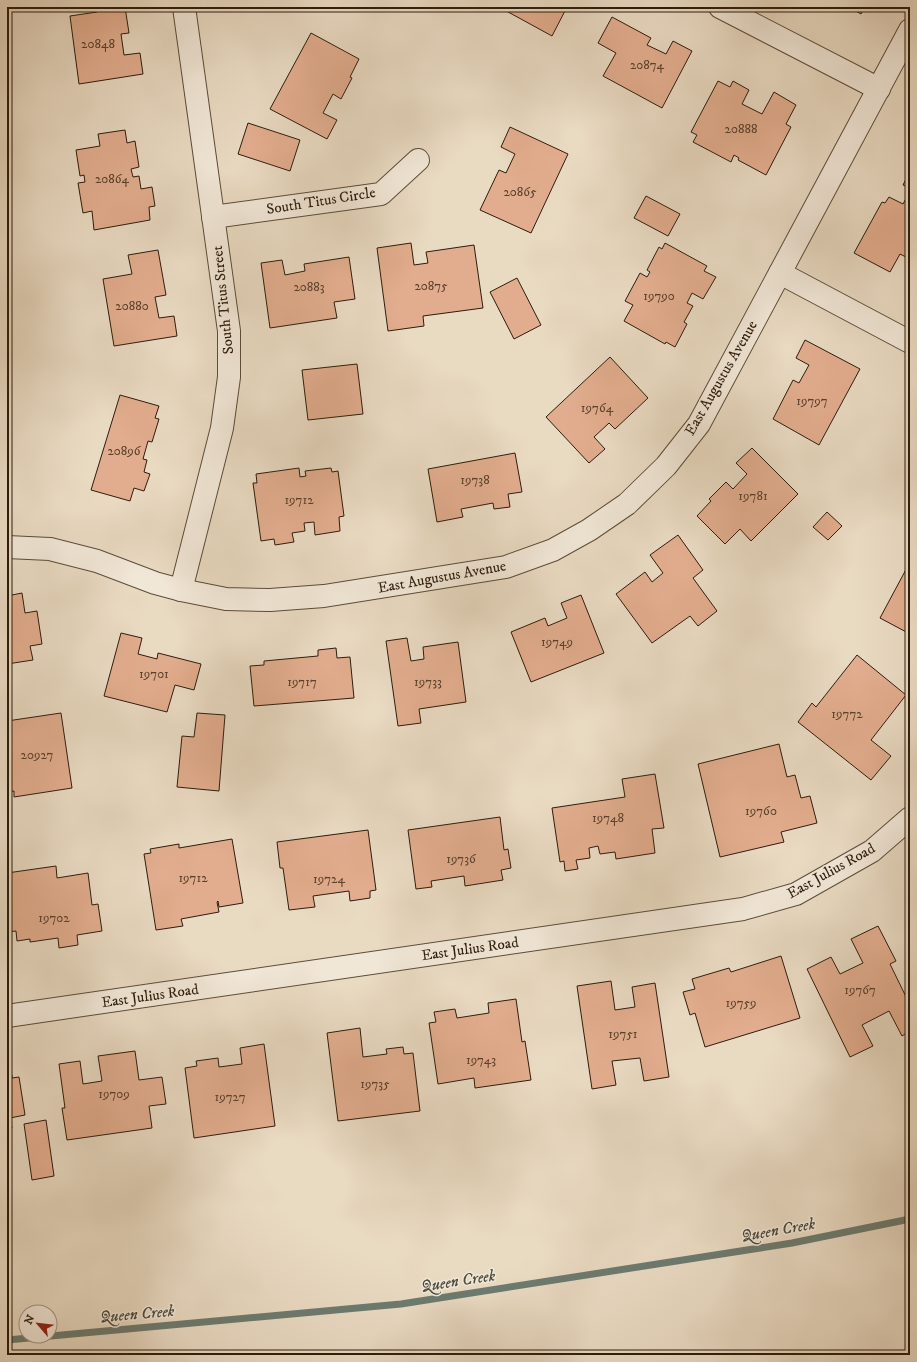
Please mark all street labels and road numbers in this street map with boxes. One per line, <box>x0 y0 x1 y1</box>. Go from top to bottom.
street label: South Titus Circle <box>265 183 377 219</box>
street label: South Titus Street <box>208 245 238 355</box>
street label: East Augustus Avenue <box>680 317 762 439</box>
street label: East Augustus Avenue <box>376 556 508 598</box>
street label: East Julius Road <box>784 839 879 903</box>
street label: East Julius Road <box>420 933 520 965</box>
street label: East Julius Road <box>100 980 200 1012</box>

